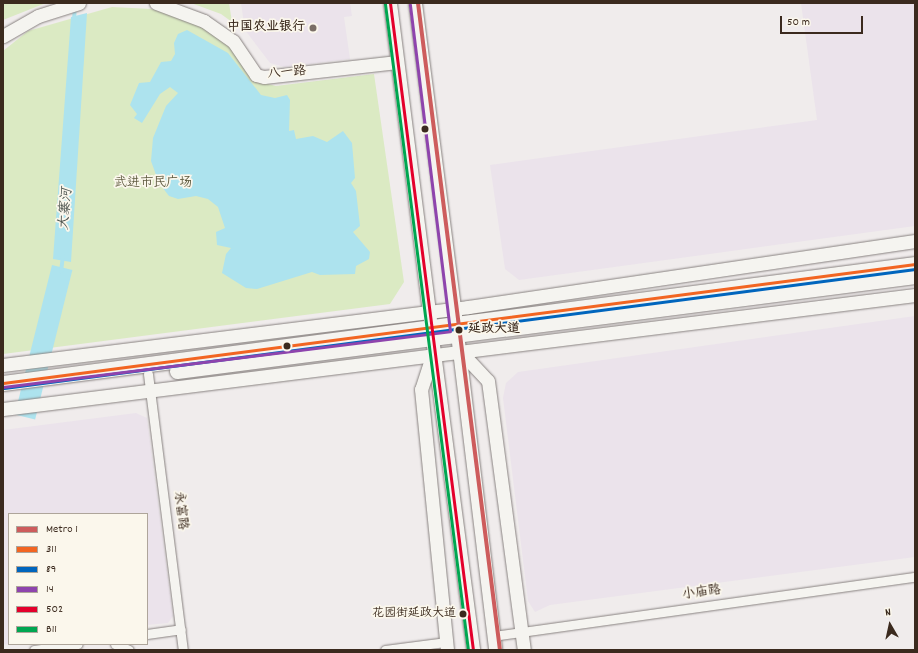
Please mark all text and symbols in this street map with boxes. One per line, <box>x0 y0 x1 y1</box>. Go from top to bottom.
scale bar <box>782 8 865 34</box>
text: 50 m <box>787 14 810 31</box>
place label: 中国农业银行 <box>227 20 305 36</box>
marker: 中国农业银行 <box>308 23 318 33</box>
street label: 八一路 <box>267 65 307 83</box>
unlabelled marker <box>420 124 430 134</box>
park label: 武进市民广场 <box>114 176 192 192</box>
water label: 大寨河 <box>56 187 76 231</box>
place label: 延政大道 <box>468 322 520 338</box>
marker: 延政大道 <box>453 324 465 336</box>
unlabelled marker <box>282 341 292 351</box>
street label: 永富路 <box>169 491 189 531</box>
legend <box>8 513 148 645</box>
text: Metro 1 <box>46 521 78 538</box>
text: 311 <box>46 541 57 558</box>
text: 89 <box>46 561 56 578</box>
text: 14 <box>46 581 54 598</box>
street label: 小庙路 <box>682 584 722 604</box>
text: 502 <box>46 601 63 618</box>
north arrow <box>870 605 910 645</box>
text: N <box>884 605 892 621</box>
place label: 花园街延政大道 <box>372 607 456 621</box>
marker: 花园街延政大道 <box>458 609 468 619</box>
text: B11 <box>46 621 57 638</box>

